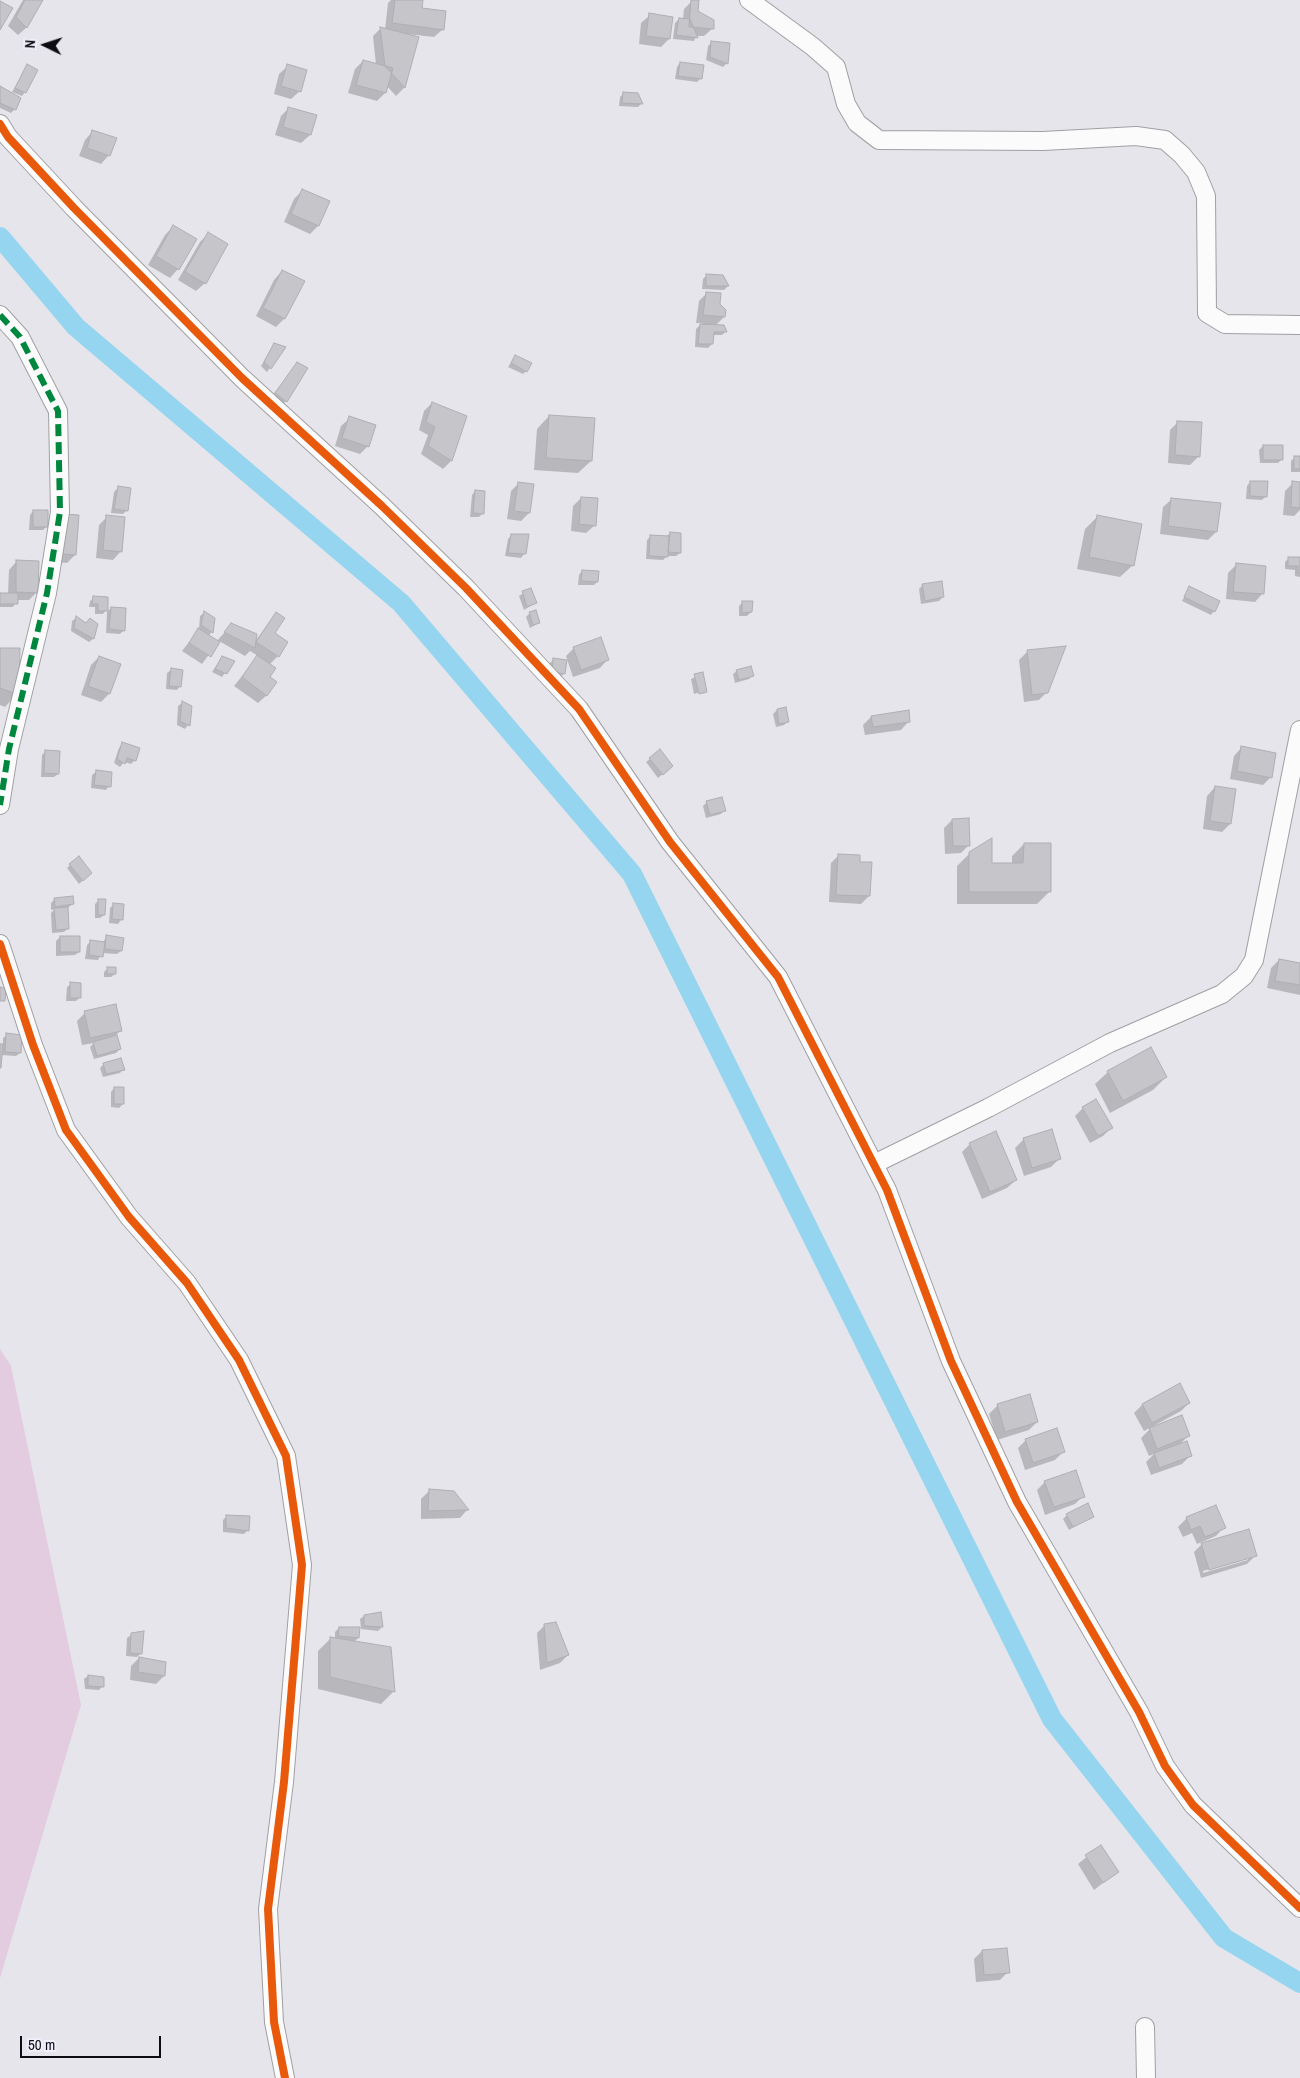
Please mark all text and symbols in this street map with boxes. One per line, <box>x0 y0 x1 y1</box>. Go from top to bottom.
north arrow <box>20 20 70 70</box>
text: N <box>21 39 39 49</box>
scale bar <box>22 2026 164 2058</box>
text: 50 m <box>28 2034 55 2055</box>

